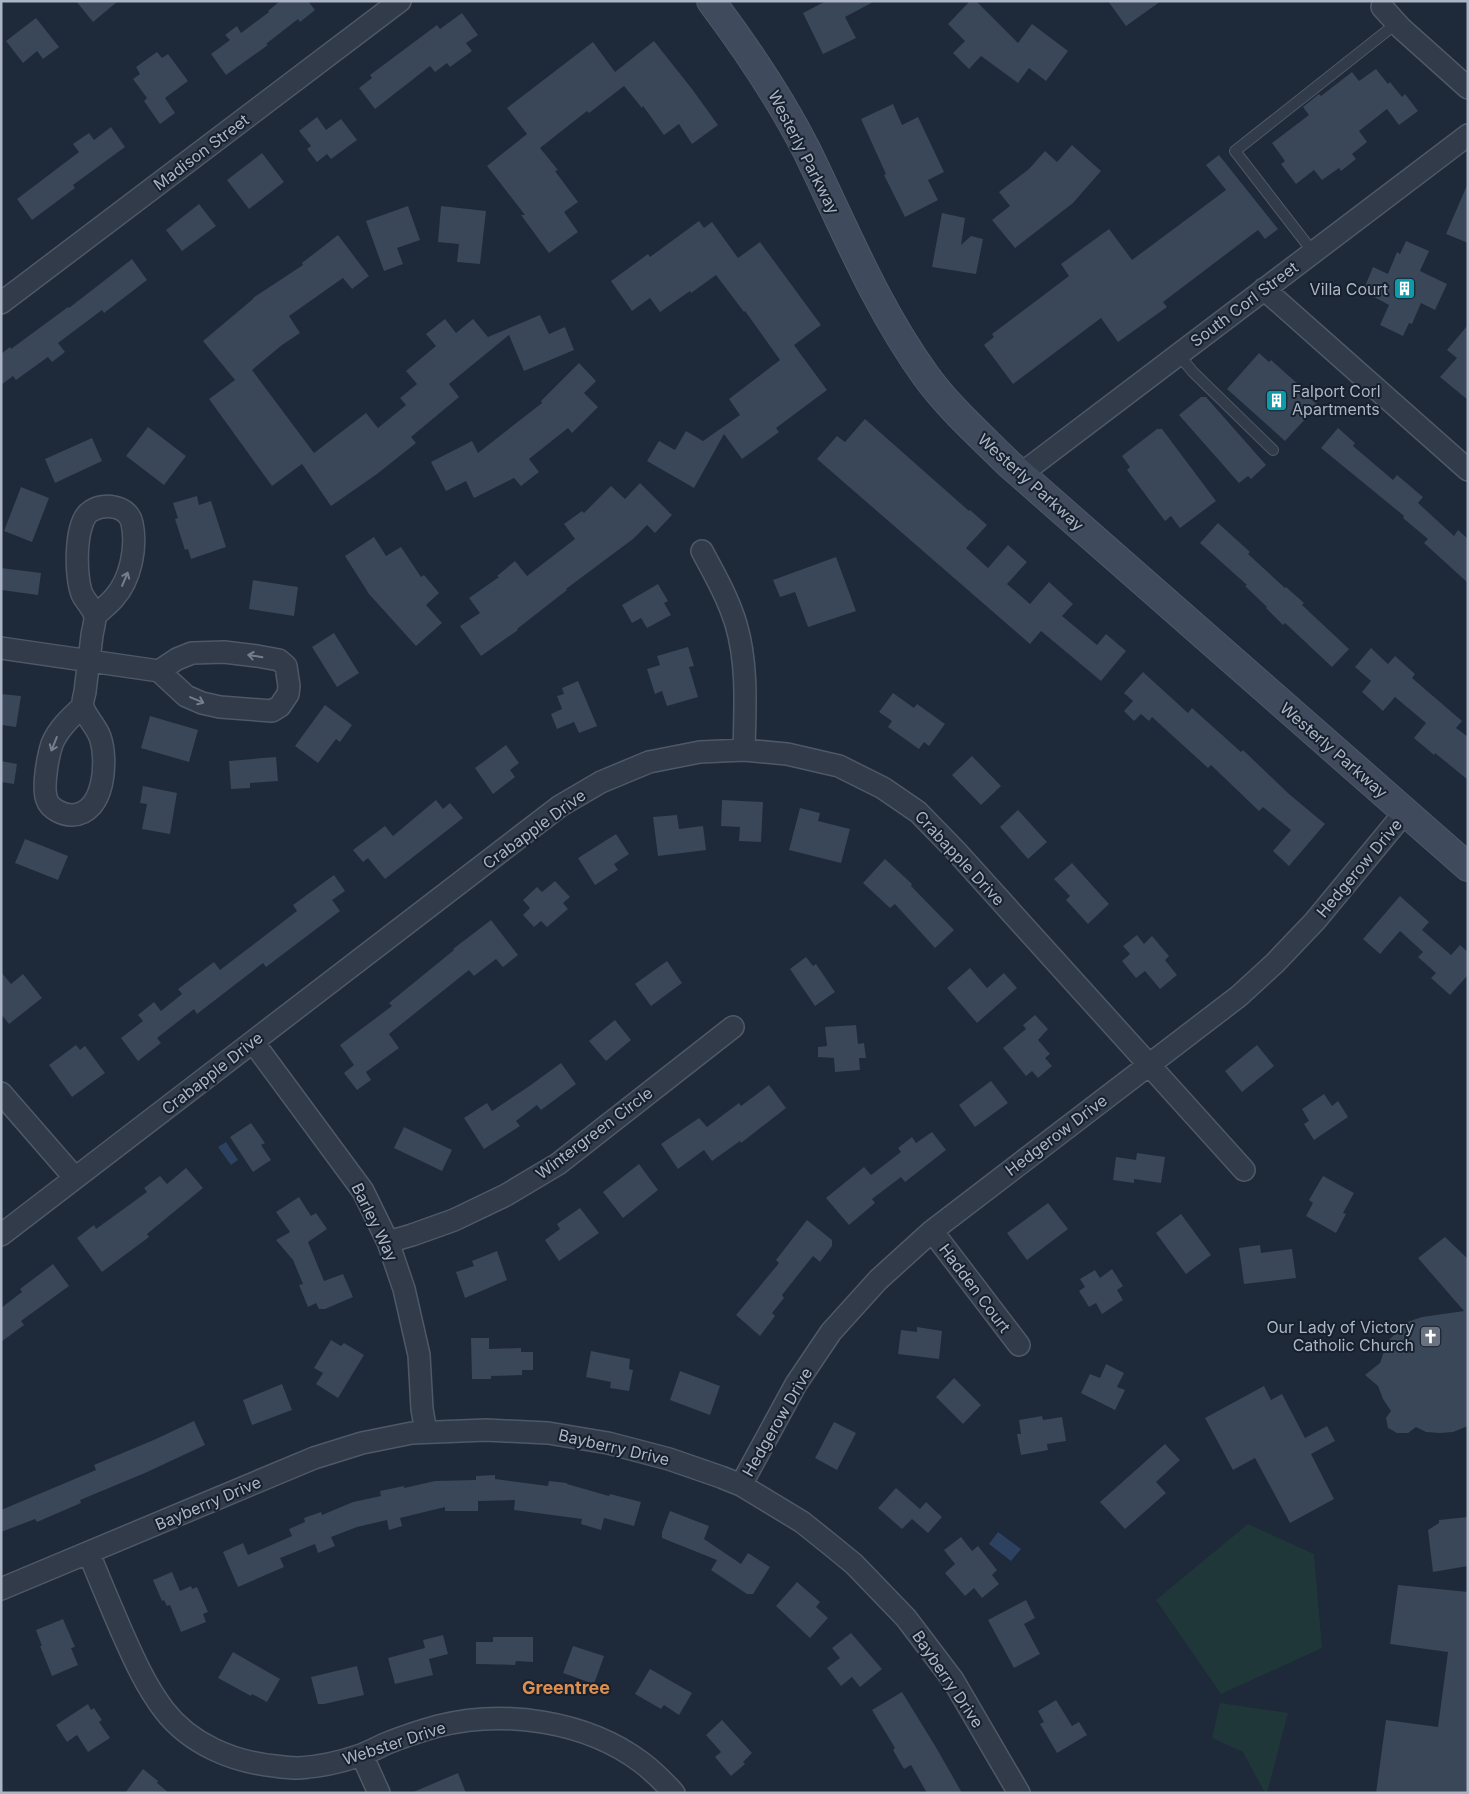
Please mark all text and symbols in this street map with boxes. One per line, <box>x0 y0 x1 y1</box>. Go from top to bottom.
street label: Westerly Parkway <box>764 87 844 217</box>
street label: Madison Street <box>149 110 253 194</box>
street label: South Corl Street <box>1186 257 1302 351</box>
building icon: Villa Court <box>1392 277 1416 301</box>
place label: Villa Court <box>1310 279 1388 299</box>
place label: Falport Corl Apartments <box>1292 381 1381 419</box>
building icon: Falport Corl Apartments <box>1264 388 1288 412</box>
street label: Westerly Parkway <box>974 429 1088 535</box>
one-way arrow <box>121 572 131 587</box>
one-way arrow <box>247 650 263 660</box>
one-way arrow <box>189 696 204 706</box>
street label: Westerly Parkway <box>1276 698 1392 802</box>
one-way arrow <box>48 736 58 751</box>
street label: Crabapple Drive <box>479 785 589 873</box>
street label: Crabapple Drive <box>911 806 1009 910</box>
street label: Hedgerow Drive <box>1312 815 1406 921</box>
street label: Crabapple Drive <box>158 1027 266 1119</box>
street label: Wintergreen Circle <box>532 1083 656 1183</box>
street label: Hedgerow Drive <box>1001 1090 1111 1180</box>
street label: Barley Way <box>347 1180 403 1264</box>
street label: Hadden Court <box>935 1240 1015 1336</box>
place label: Our Lady of Victory Catholic Church <box>1266 1317 1414 1355</box>
church icon: Our Lady of Victory Catholic Church <box>1418 1324 1442 1348</box>
street label: Hedgerow Drive <box>738 1364 816 1480</box>
street label: Bayberry Drive <box>557 1425 671 1469</box>
street label: Bayberry Drive <box>152 1472 264 1534</box>
street label: Bayberry Drive <box>908 1627 988 1731</box>
district label: Greentree <box>522 1677 610 1698</box>
street label: Webster Drive <box>340 1717 448 1769</box>

